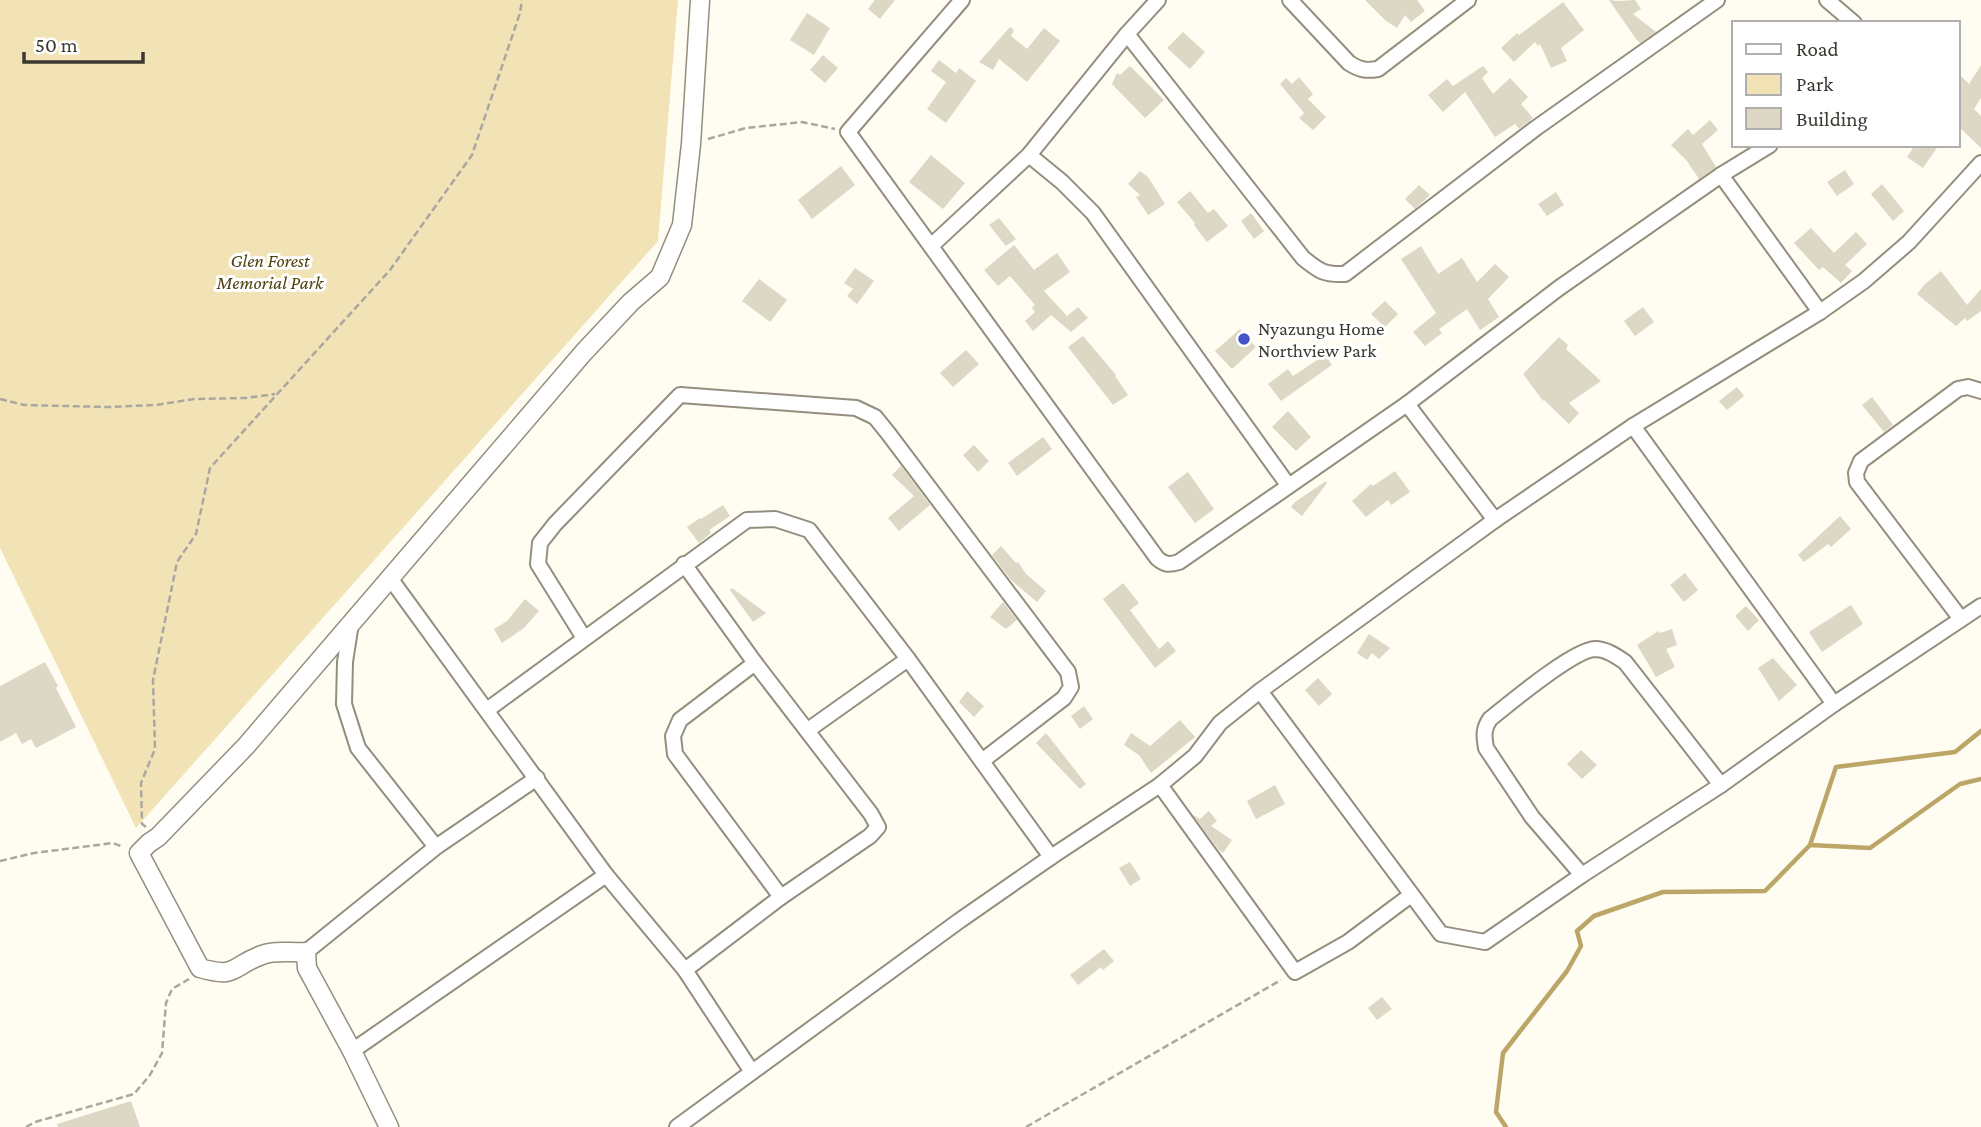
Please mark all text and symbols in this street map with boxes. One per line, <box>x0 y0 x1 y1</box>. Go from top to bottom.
scale bar <box>24 21 144 65</box>
legend <box>1732 21 1960 147</box>
text: 50 m <box>35 33 78 57</box>
text: Road <box>1796 37 1839 61</box>
text: Park <box>1796 72 1833 96</box>
text: Building <box>1796 107 1868 131</box>
park label: Glen Forest Memorial Park <box>216 250 324 293</box>
place label: Nyazungu Home Northview Park <box>1258 318 1384 361</box>
marker: Nyazungu Home Northview Park <box>1236 331 1252 347</box>

